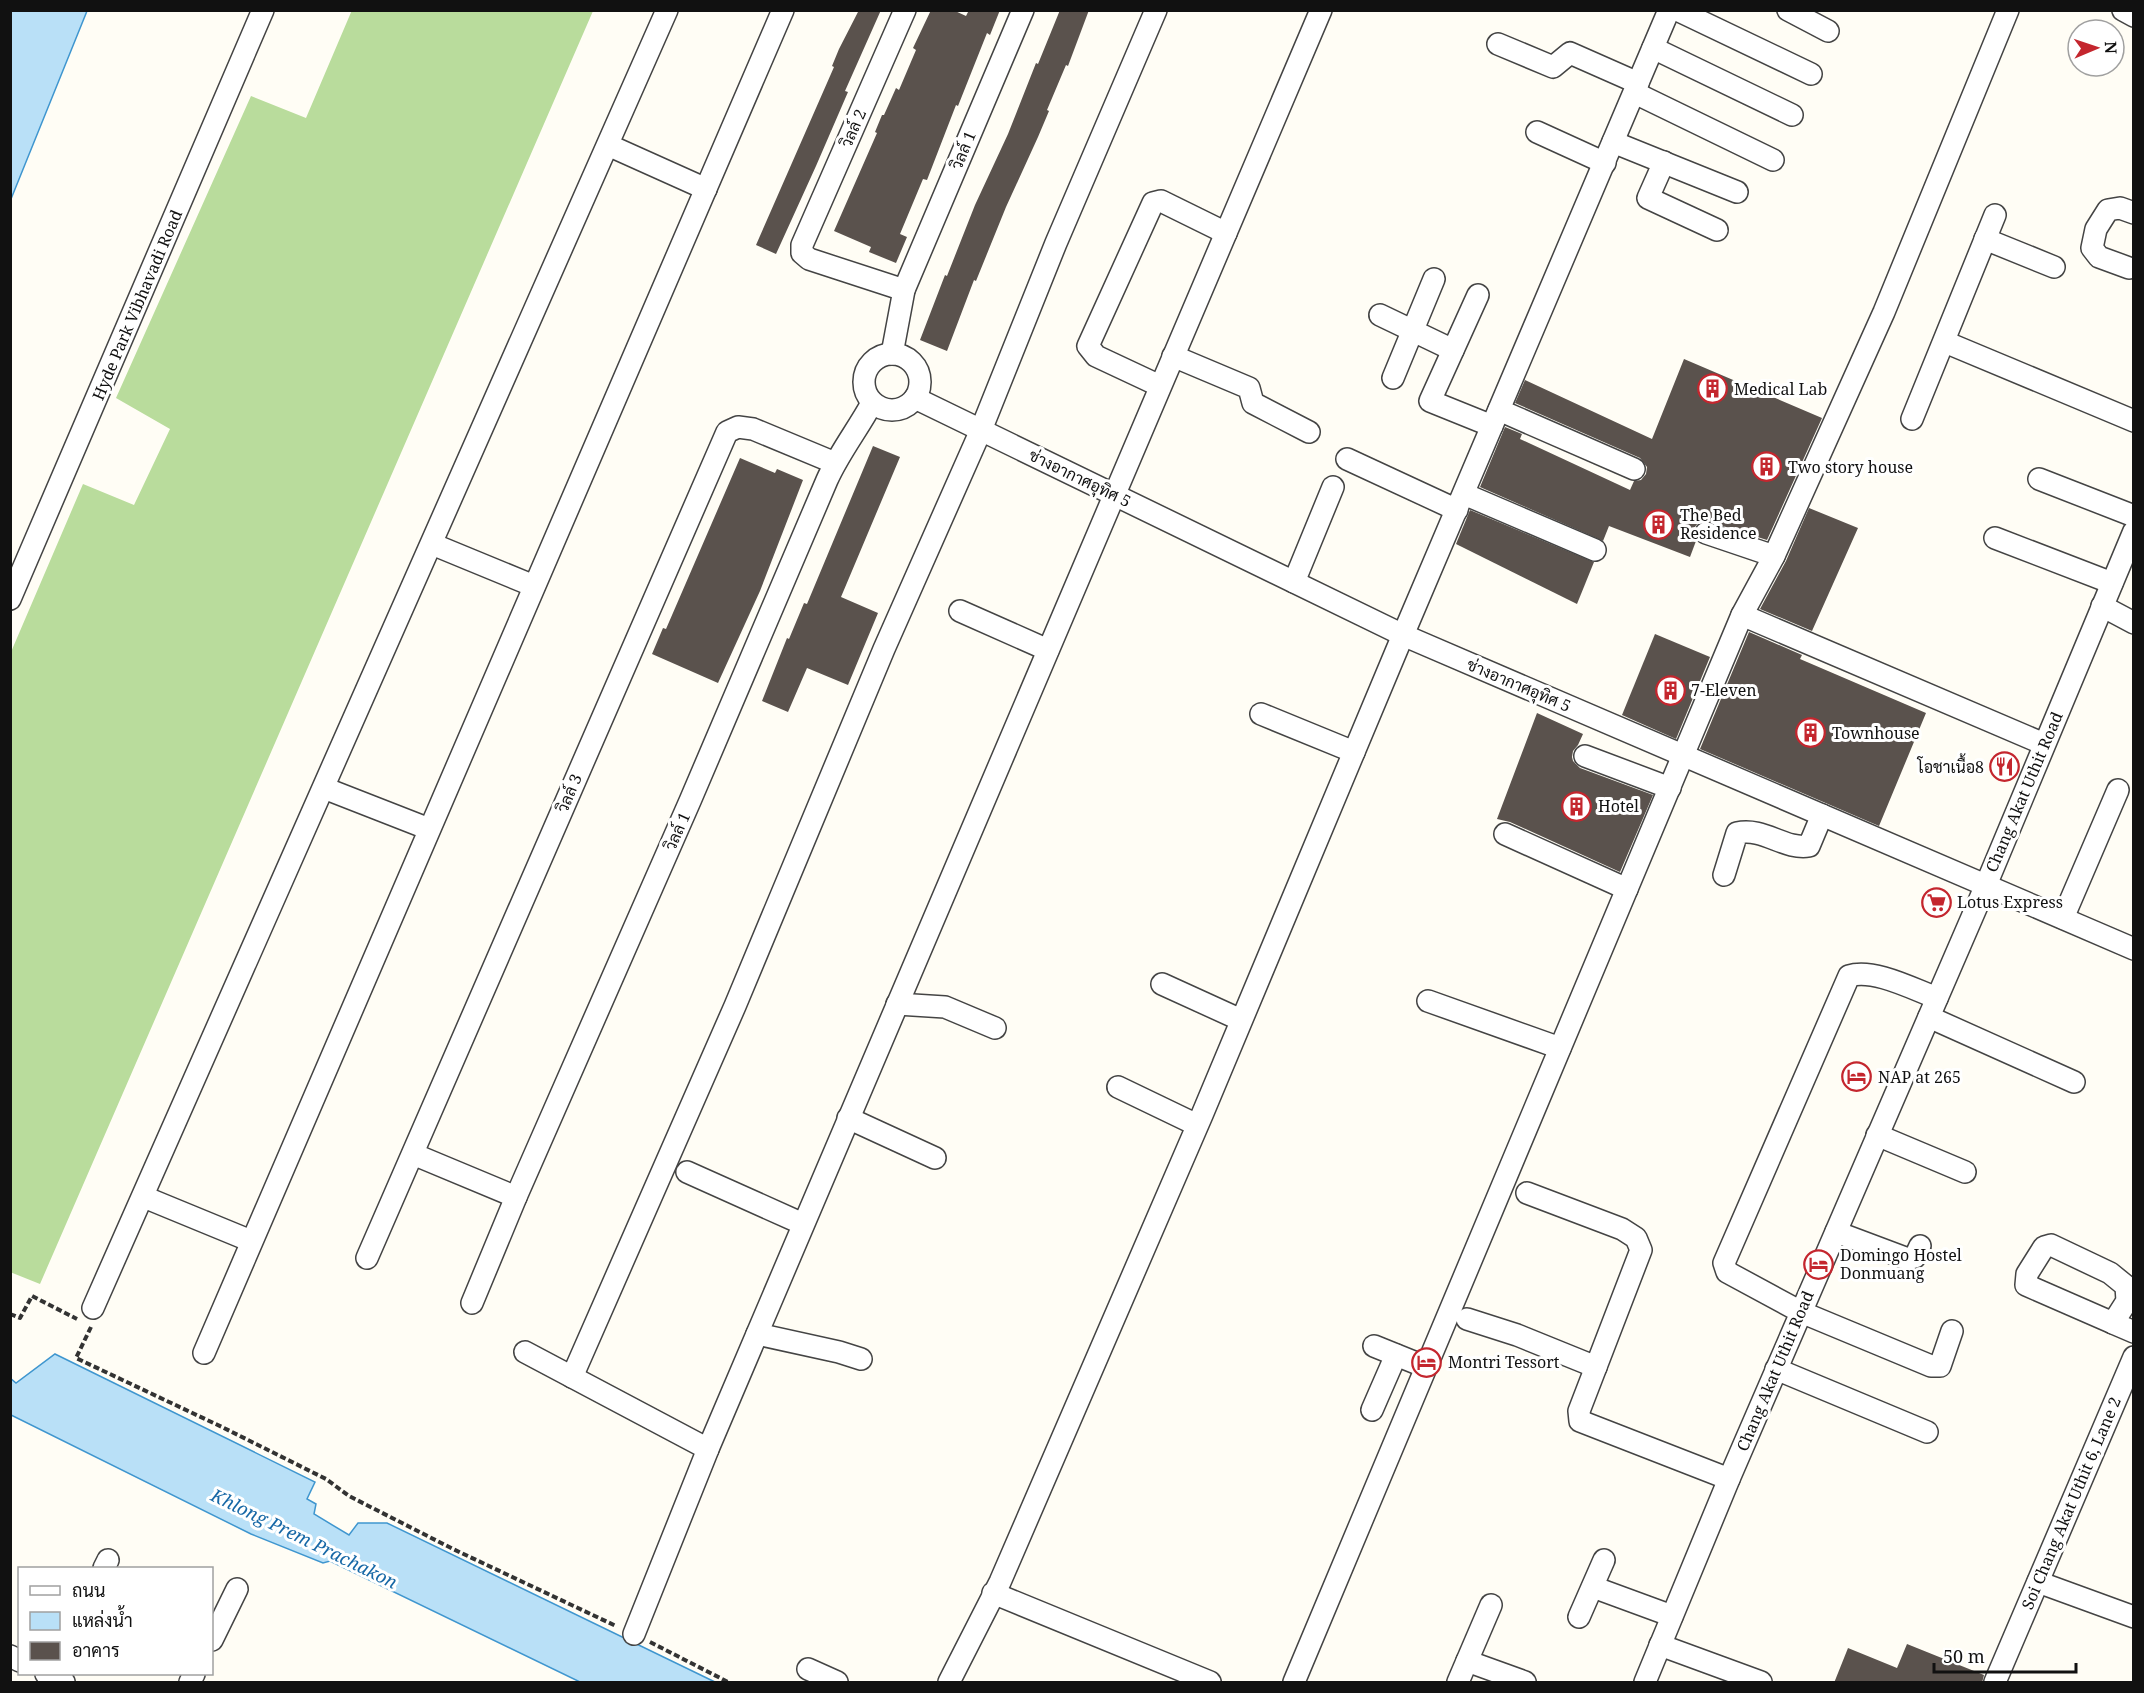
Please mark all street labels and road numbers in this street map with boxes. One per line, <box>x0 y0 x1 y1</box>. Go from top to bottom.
street label: วิลล์ 2 <box>834 105 871 152</box>
street label: วิลล์ 1 <box>944 127 981 174</box>
street label: Hyde Park Vibhavadi Road <box>87 206 187 404</box>
street label: ช่างอากาศอุทิศ 5 <box>1025 444 1135 513</box>
street label: ช่างอากาศอุทิศ 5 <box>1463 653 1574 718</box>
street label: Chang Akat Uthit Road <box>1980 708 2068 876</box>
street label: วิลล์ 3 <box>550 770 587 817</box>
street label: วิลล์ 1 <box>658 808 695 855</box>
street label: Chang Akat Uthit Road <box>1731 1287 1819 1455</box>
street label: Soi Chang Akat Uthit 6, Lane 2 <box>2016 1393 2126 1613</box>

